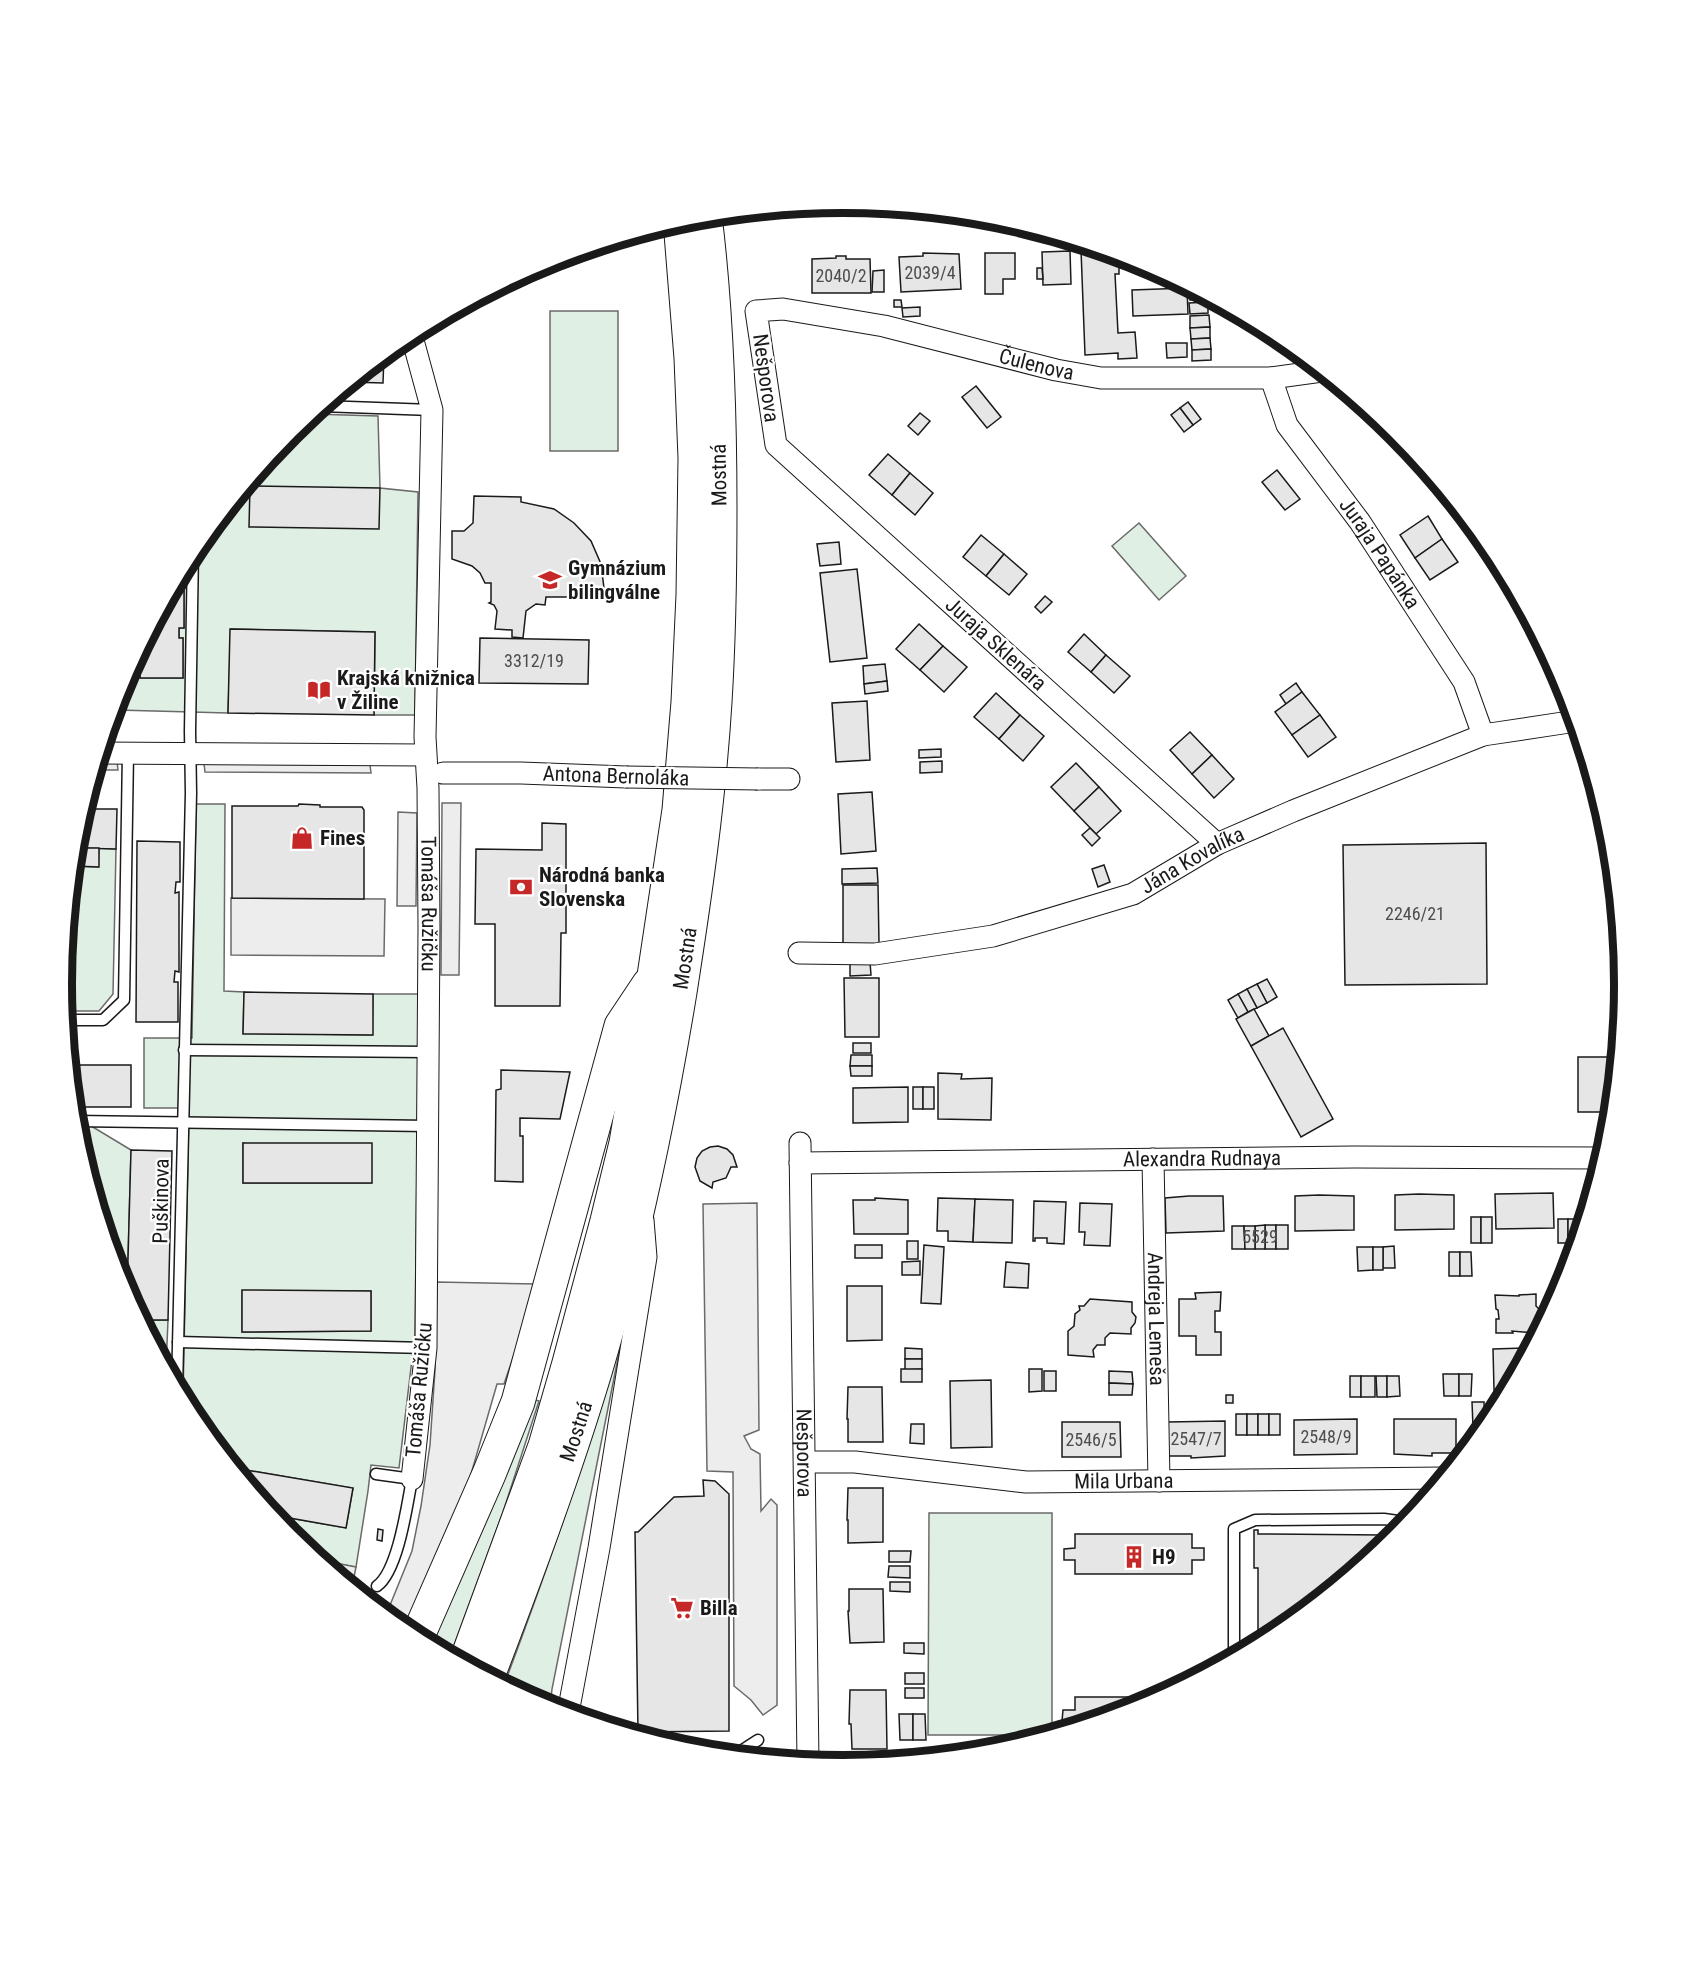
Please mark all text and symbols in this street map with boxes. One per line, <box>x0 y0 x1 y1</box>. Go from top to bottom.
house number: 2039/4 <box>904 262 956 283</box>
house number: 2040/2 <box>815 265 867 286</box>
street label: Nešporova <box>748 332 784 424</box>
street label: Čulenova <box>997 344 1076 385</box>
street label: Mostná <box>706 444 732 506</box>
street label: Juraja Papánka <box>1334 493 1425 613</box>
place label: Gymnázium bilingválne <box>568 556 666 604</box>
school or university icon: Gymnázium bilingválne <box>537 567 563 593</box>
street label: Juraja Sklenára <box>941 593 1051 695</box>
house number: 3312/19 <box>504 650 564 671</box>
place label: Krajská knižnica v Žiline <box>337 666 475 714</box>
library icon: Krajská knižnica v Žiline <box>306 677 332 703</box>
street label: Antona Bernoláka <box>542 761 690 791</box>
street label: Jána Kovalíka <box>1136 822 1248 899</box>
shop icon: Fines <box>289 825 315 851</box>
place label: Fines <box>320 826 365 850</box>
street label: Tomáša Ružičku <box>416 836 441 972</box>
place label: Národná banka Slovenska <box>539 863 665 911</box>
bank icon: Národná banka Slovenska <box>508 874 534 900</box>
house number: 2246/21 <box>1385 903 1445 924</box>
street label: Mostná <box>669 926 702 991</box>
street label: Alexandra Rudnaya <box>1123 1146 1281 1172</box>
street label: Puškinova <box>148 1158 174 1244</box>
house number: 5529 <box>1242 1226 1278 1247</box>
street label: Andreja Lemeša <box>1143 1252 1169 1386</box>
street label: Tomáša Ružičku <box>401 1321 437 1459</box>
street label: Mostná <box>555 1398 597 1465</box>
street label: Nešporova <box>791 1408 817 1498</box>
house number: 2548/9 <box>1300 1426 1352 1447</box>
house number: 2547/7 <box>1170 1428 1222 1449</box>
house number: 2546/5 <box>1065 1429 1117 1450</box>
street label: Mila Urbana <box>1074 1469 1174 1494</box>
building icon: H9 <box>1121 1544 1147 1570</box>
place label: H9 <box>1152 1545 1176 1569</box>
supermarket icon: Billa <box>669 1595 695 1621</box>
place label: Billa <box>700 1596 738 1620</box>

